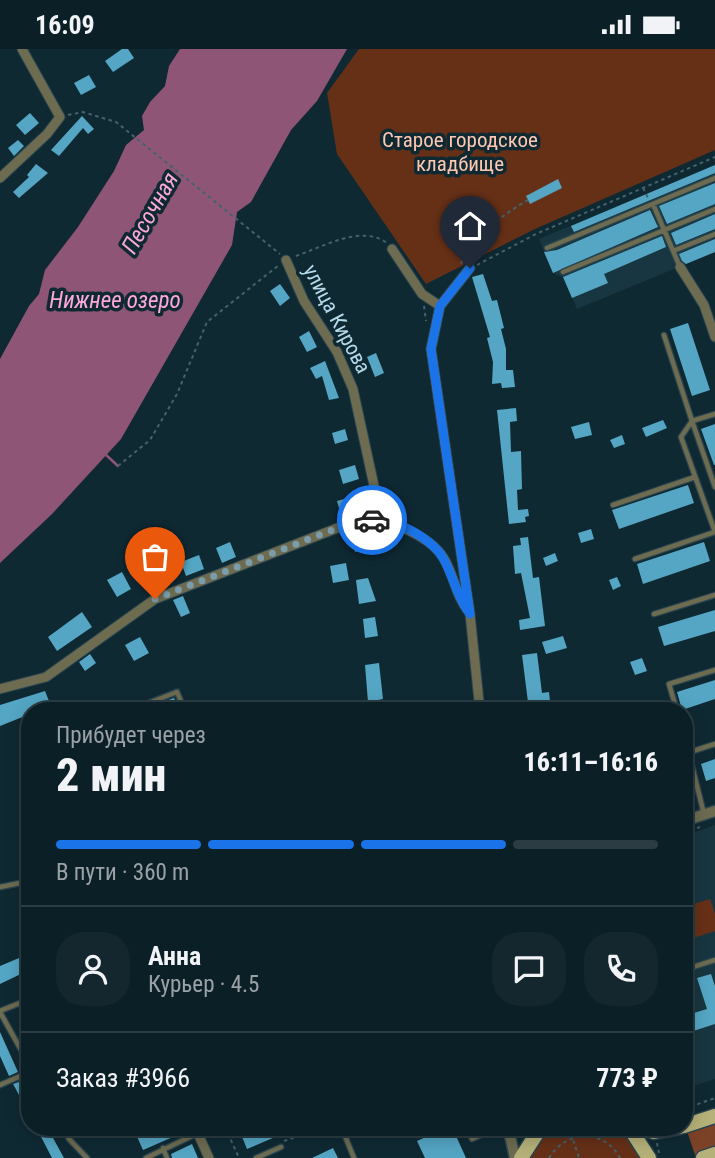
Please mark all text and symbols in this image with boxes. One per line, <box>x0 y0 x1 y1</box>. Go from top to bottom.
text: 16:09 <box>35 10 95 40</box>
park label: Старое городское кладбище <box>382 128 538 176</box>
water label: Песочная <box>116 167 184 258</box>
pin <box>440 196 500 268</box>
icon: home <box>451 207 489 245</box>
street label: улица Кирова <box>298 261 376 377</box>
water label: Нижнее озеро <box>49 287 181 314</box>
courier <box>337 485 407 555</box>
icon: car <box>353 501 391 539</box>
pin <box>125 527 185 599</box>
icon: bag <box>136 538 174 576</box>
text: Прибудет через <box>56 722 206 749</box>
text: 16:11–16:16 <box>524 747 658 777</box>
text: 2 мин <box>56 748 166 802</box>
text: В пути · 360 m <box>56 859 189 886</box>
button: person <box>56 932 130 1006</box>
button: chat <box>492 932 566 1006</box>
button: phone <box>584 932 658 1006</box>
text: Анна <box>148 941 201 971</box>
text: Курьер · 4.5 <box>148 971 259 998</box>
text: Заказ #3966 <box>56 1063 190 1093</box>
text: 773 ₽ <box>596 1063 658 1093</box>

